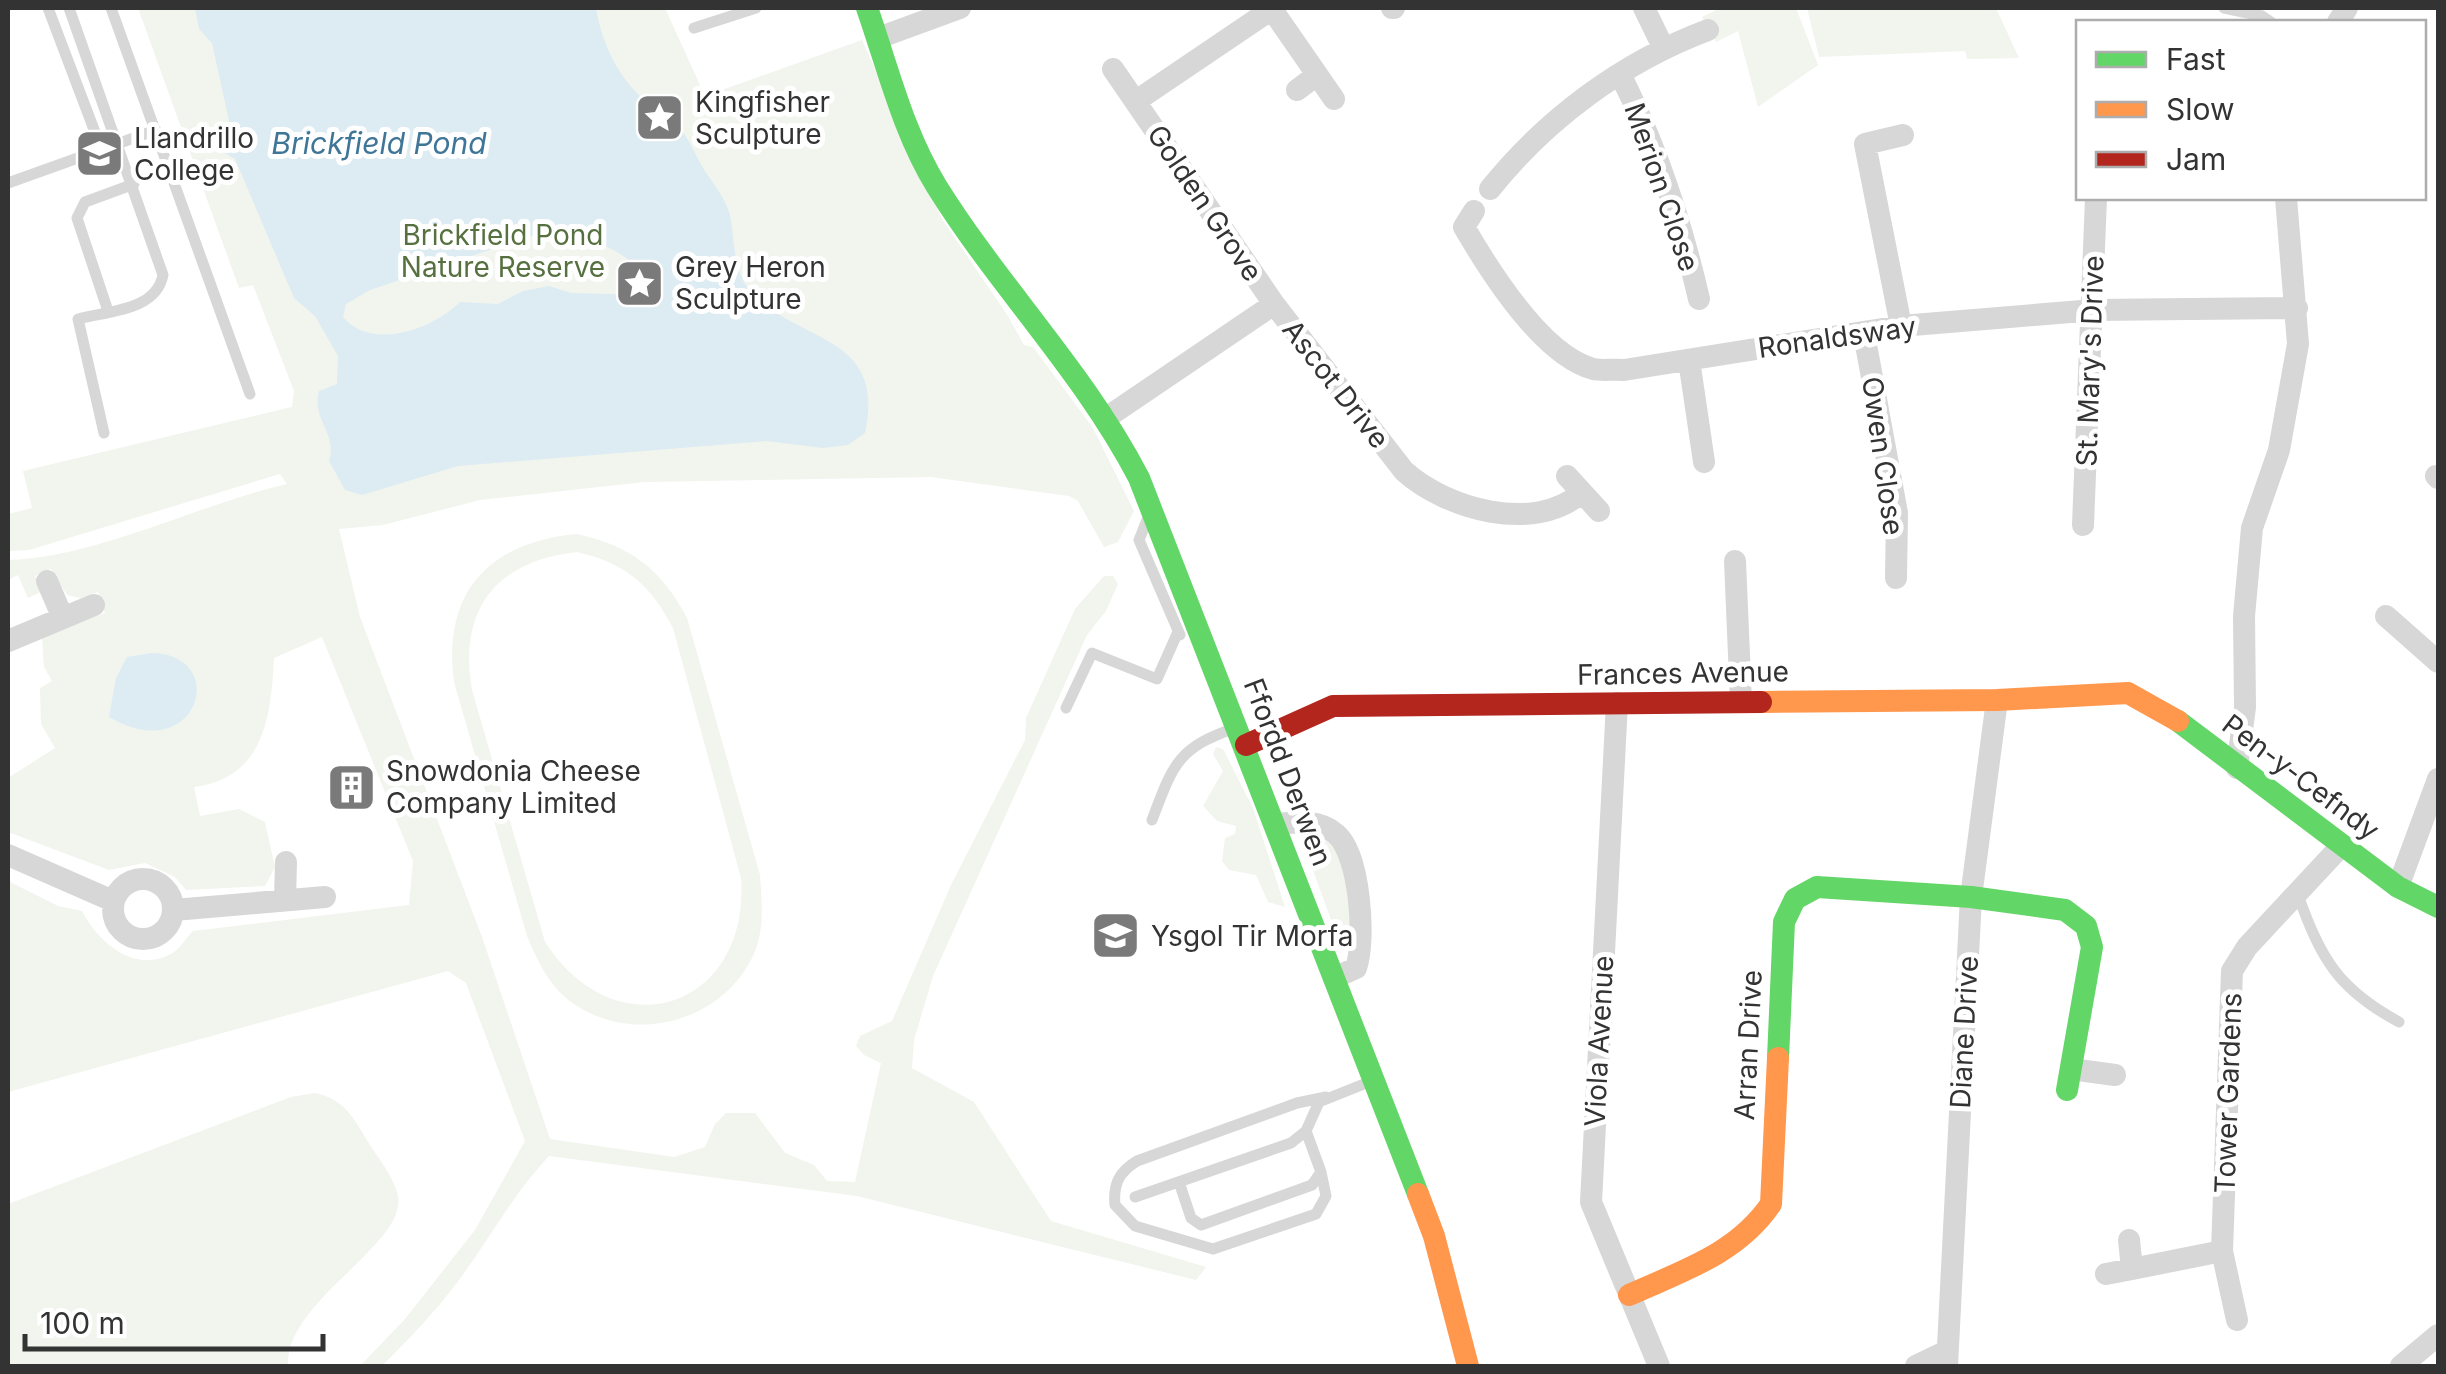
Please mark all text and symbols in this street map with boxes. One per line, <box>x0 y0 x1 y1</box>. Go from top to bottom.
legend <box>2076 20 2426 200</box>
text: Fast <box>2166 41 2226 77</box>
place label: Kingfisher Sculpture <box>695 85 830 151</box>
text: Slow <box>2166 91 2235 127</box>
place icon: Kingfisher Sculpture <box>634 92 686 144</box>
street label: Merion Close <box>1617 98 1707 276</box>
street label: Golden Grove <box>1140 118 1270 288</box>
place label: Llandrillo College <box>134 121 254 187</box>
water label: Brickfield Pond <box>271 125 487 161</box>
school or university icon: Llandrillo College <box>73 128 125 180</box>
text: Jam <box>2166 141 2226 177</box>
park label: Brickfield Pond Nature Reserve <box>401 218 605 284</box>
place label: Grey Heron Sculpture <box>675 250 826 316</box>
street label: St. Mary's Drive <box>2069 255 2111 467</box>
place icon: Grey Heron Sculpture <box>614 257 666 309</box>
street label: Ronaldsway <box>1756 309 1918 365</box>
street label: Ascot Drive <box>1275 313 1397 455</box>
street label: Owen Close <box>1855 375 1911 537</box>
street label: Frances Avenue <box>1577 654 1789 692</box>
street label: Ffordd Derwen <box>1237 674 1339 870</box>
street label: Pen-y-Cefndy <box>2216 707 2386 847</box>
place label: Snowdonia Cheese Company Limited <box>386 754 641 820</box>
building icon: Snowdonia Cheese Company Limited <box>325 761 377 813</box>
school or university icon: Ysgol Tir Morfa <box>1090 910 1142 962</box>
place label: Ysgol Tir Morfa <box>1151 919 1353 953</box>
street label: Viola Avenue <box>1578 954 1620 1128</box>
street label: Diane Drive <box>1943 955 1985 1109</box>
street label: Arran Drive <box>1727 969 1769 1121</box>
street label: Tower Gardens <box>2208 992 2248 1194</box>
scale bar <box>25 1289 322 1351</box>
text: 100 m <box>40 1305 125 1341</box>

